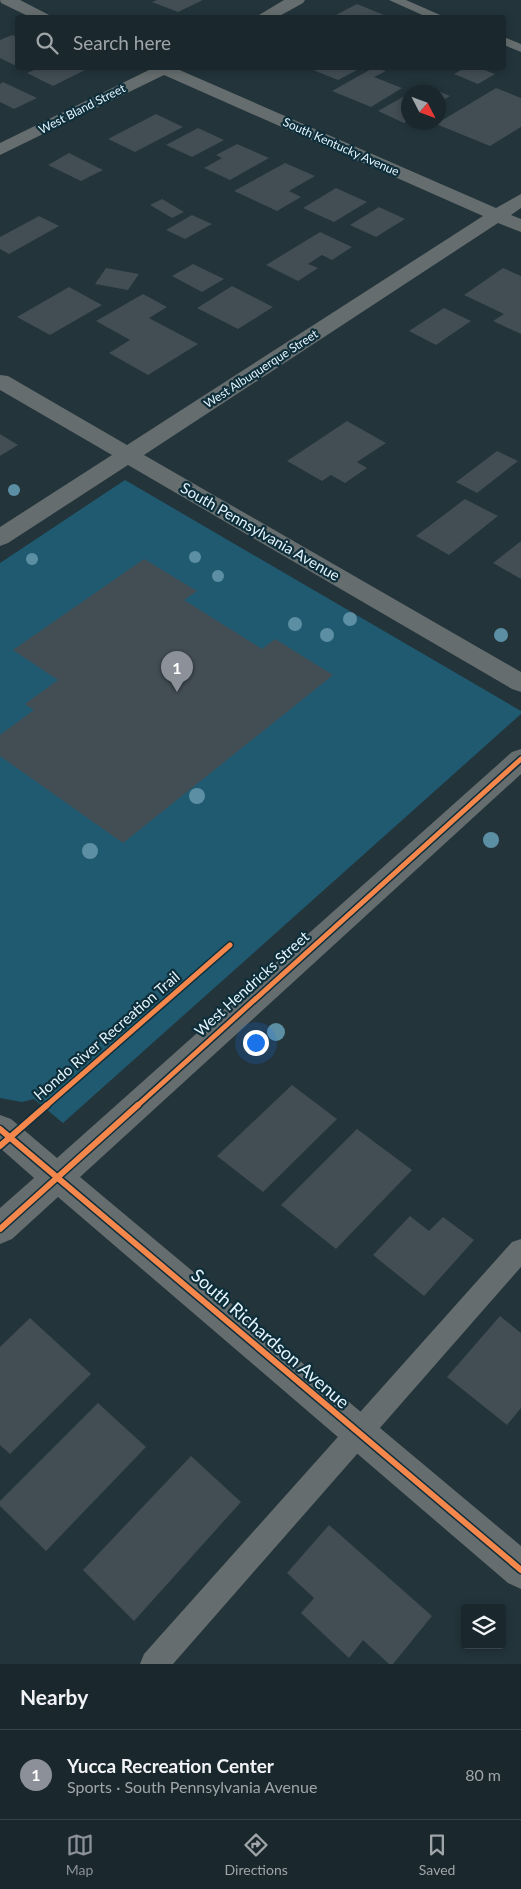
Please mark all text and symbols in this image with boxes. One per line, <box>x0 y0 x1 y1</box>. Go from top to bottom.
search box <box>15 15 506 70</box>
icon: search <box>33 29 61 57</box>
text: Search here <box>73 31 171 54</box>
street label: West Bland Street <box>36 80 128 137</box>
north arrow <box>401 85 446 130</box>
street label: South Kentucky Avenue <box>281 114 402 179</box>
street label: West Albuquerque Street <box>201 326 321 411</box>
street label: South Pennsylvania Avenue <box>178 478 343 584</box>
pin: 1 <box>161 651 193 692</box>
street label: West Hendricks Street <box>190 927 313 1039</box>
street label: Hondo River Recreation Trail <box>30 967 183 1103</box>
your location <box>243 1030 269 1056</box>
street label: South Richardson Avenue <box>187 1264 354 1413</box>
map controls <box>461 1604 506 1649</box>
button: layers <box>461 1604 506 1649</box>
text: Nearby <box>20 1684 88 1709</box>
text: Yucca Recreation Center <box>67 1754 274 1777</box>
text: 1 <box>31 1765 41 1784</box>
text: 80 m <box>465 1765 501 1784</box>
text: Sports · South Pennsylvania Avenue <box>67 1777 317 1796</box>
tab: Map <box>66 1831 94 1878</box>
tab: Directions <box>225 1831 288 1878</box>
tab: Saved <box>419 1831 455 1878</box>

